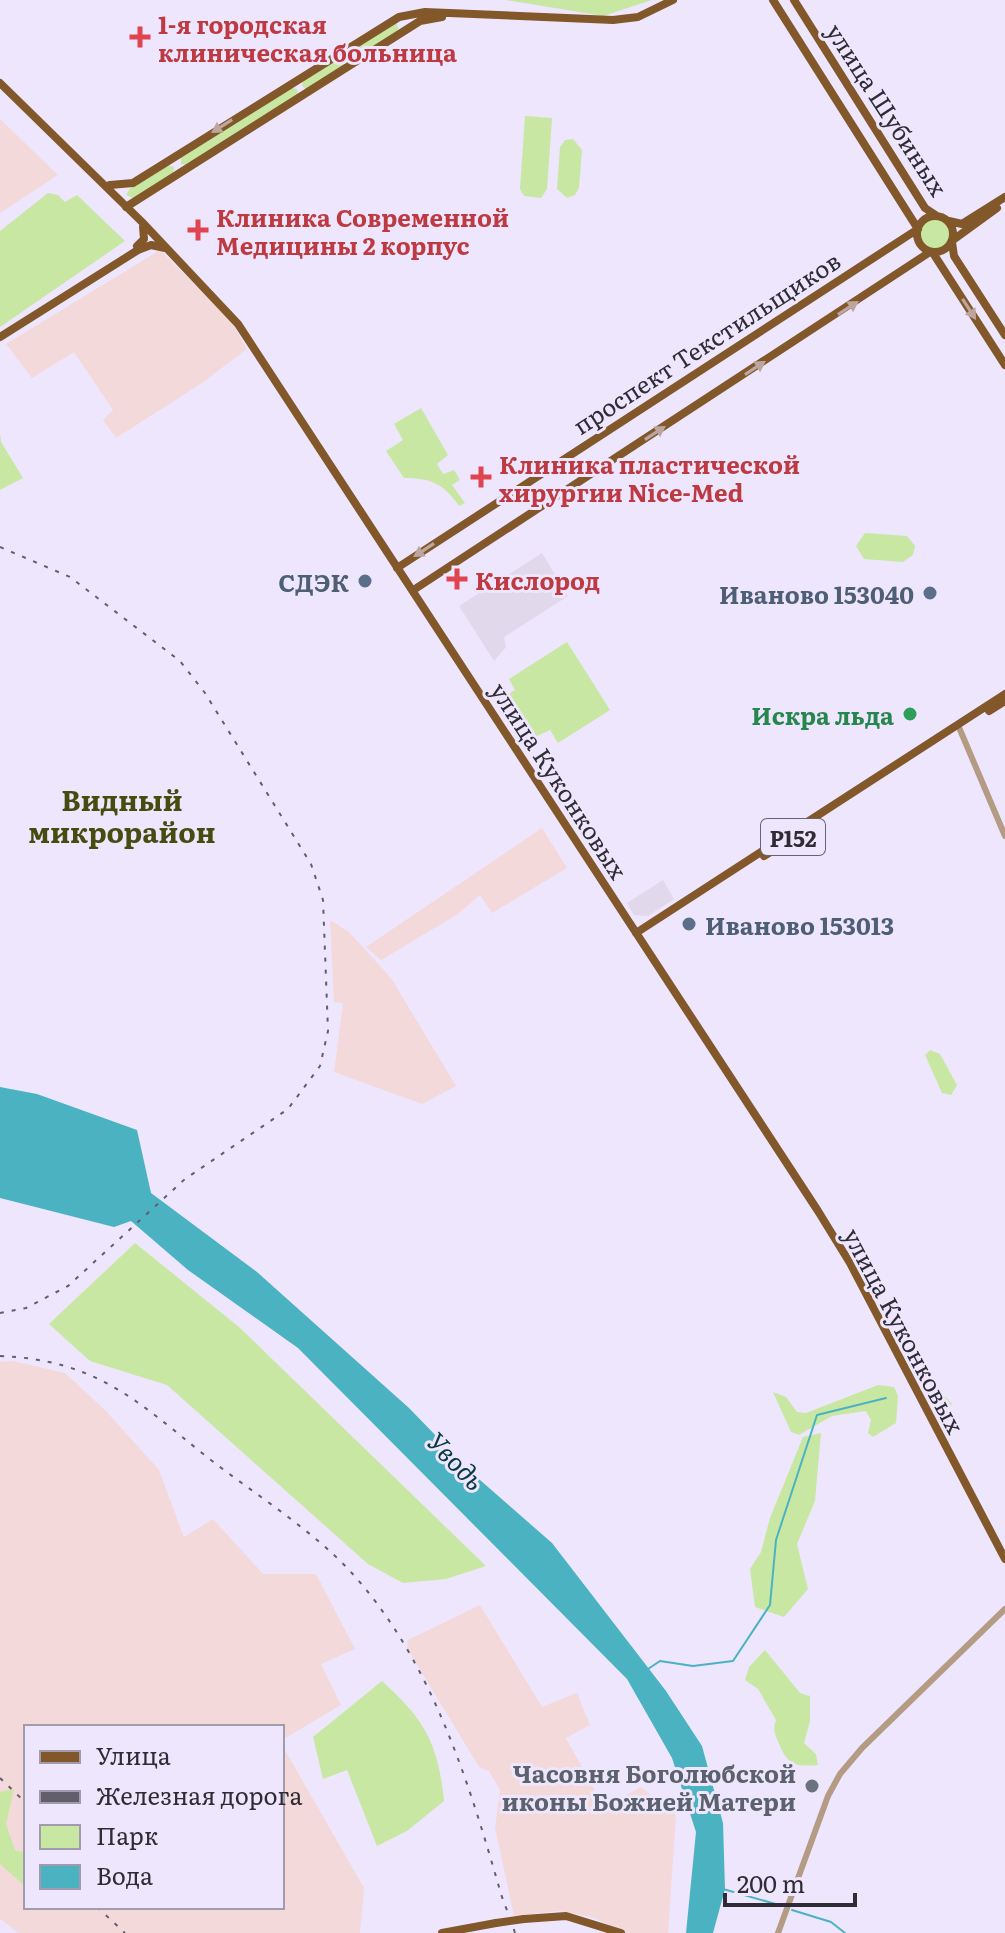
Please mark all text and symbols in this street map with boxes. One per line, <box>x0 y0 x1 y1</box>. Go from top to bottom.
place label: 1-я городская клиническая больница <box>158 6 457 69</box>
street label: улица Шубиных <box>819 16 957 203</box>
marker: 1-я городская клиническая больница <box>129 26 151 48</box>
one-way arrow <box>211 118 234 133</box>
place label: Клиника Современной Медицины 2 корпус <box>216 199 509 262</box>
marker: Клиника Современной Медицины 2 корпус <box>187 219 209 241</box>
street label: проспект Текстильщиков <box>565 242 847 442</box>
one-way arrow <box>962 298 977 319</box>
one-way arrow <box>838 301 859 316</box>
one-way arrow <box>745 361 766 376</box>
one-way arrow <box>644 426 666 441</box>
place label: Клиника пластической хирургии Nice-Med <box>499 446 800 509</box>
marker: Клиника пластической хирургии Nice-Med <box>470 466 492 488</box>
one-way arrow <box>413 542 435 557</box>
place label: Кислород <box>475 562 600 597</box>
place label: СДЭК <box>278 564 349 599</box>
marker: Кислород <box>446 568 468 590</box>
marker: СДЭК <box>356 572 374 590</box>
place label: Иваново 153040 <box>719 576 914 611</box>
marker: Иваново 153040 <box>921 584 939 602</box>
street label: улица Куконковых <box>483 675 637 886</box>
place label: Искра льда <box>751 697 894 732</box>
marker: Искра льда <box>901 705 919 723</box>
district label: Видный микрорайон <box>28 778 216 852</box>
road number: Р152 <box>761 819 825 855</box>
place label: Иваново 153013 <box>705 907 894 942</box>
marker: Иваново 153013 <box>680 915 698 933</box>
street label: улица Куконковых <box>836 1221 974 1439</box>
water label: Уводь <box>419 1422 495 1498</box>
legend <box>24 1725 284 1909</box>
text: Улица <box>96 1737 171 1772</box>
place label: Часовня Боголюбской иконы Божией Матери <box>502 1755 796 1818</box>
text: Железная дорога <box>96 1777 302 1812</box>
marker: Часовня Боголюбской иконы Божией Матери <box>803 1777 821 1795</box>
text: Парк <box>96 1817 158 1852</box>
text: Вода <box>96 1857 153 1892</box>
scale bar <box>725 1857 855 1907</box>
text: 200 m <box>737 1865 805 1900</box>

